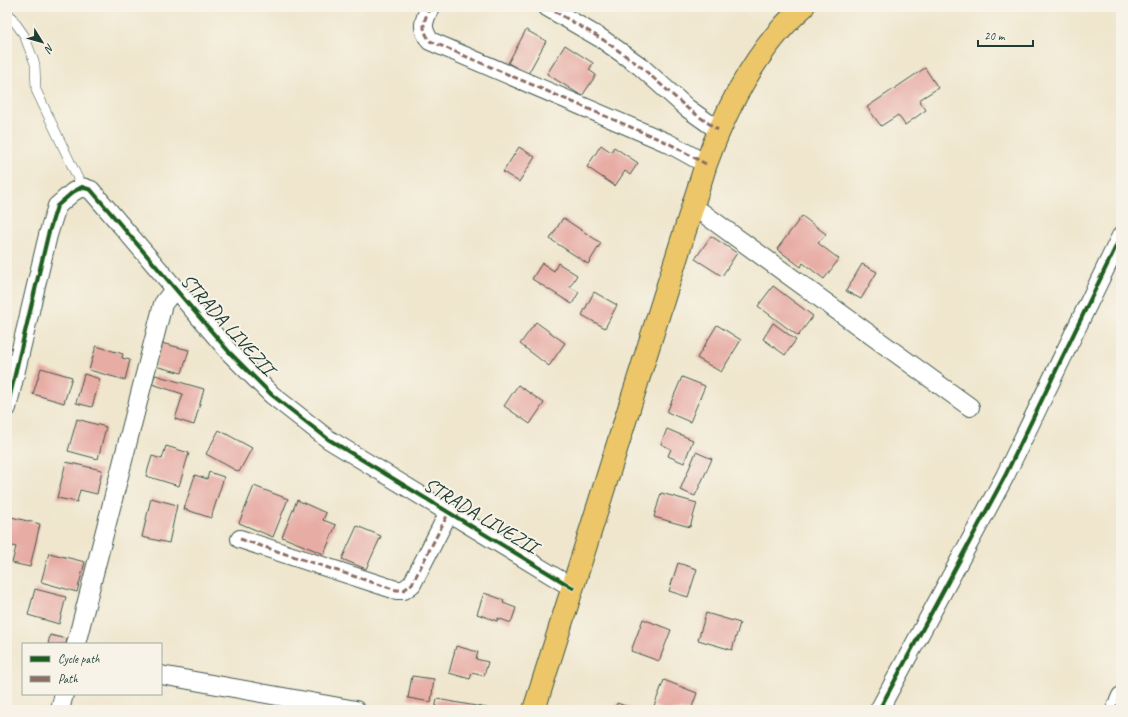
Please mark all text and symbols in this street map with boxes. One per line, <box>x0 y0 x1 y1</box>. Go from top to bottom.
north arrow <box>22 22 62 62</box>
scale bar <box>978 22 1033 48</box>
text: 20 m <box>984 28 1006 44</box>
text: N <box>41 41 58 57</box>
street label: STRADA LIVEZII <box>175 268 283 383</box>
street label: STRADA LIVEZII <box>419 472 546 561</box>
legend <box>22 643 162 695</box>
text: Cycle path <box>58 651 100 667</box>
text: Path <box>58 671 78 687</box>

